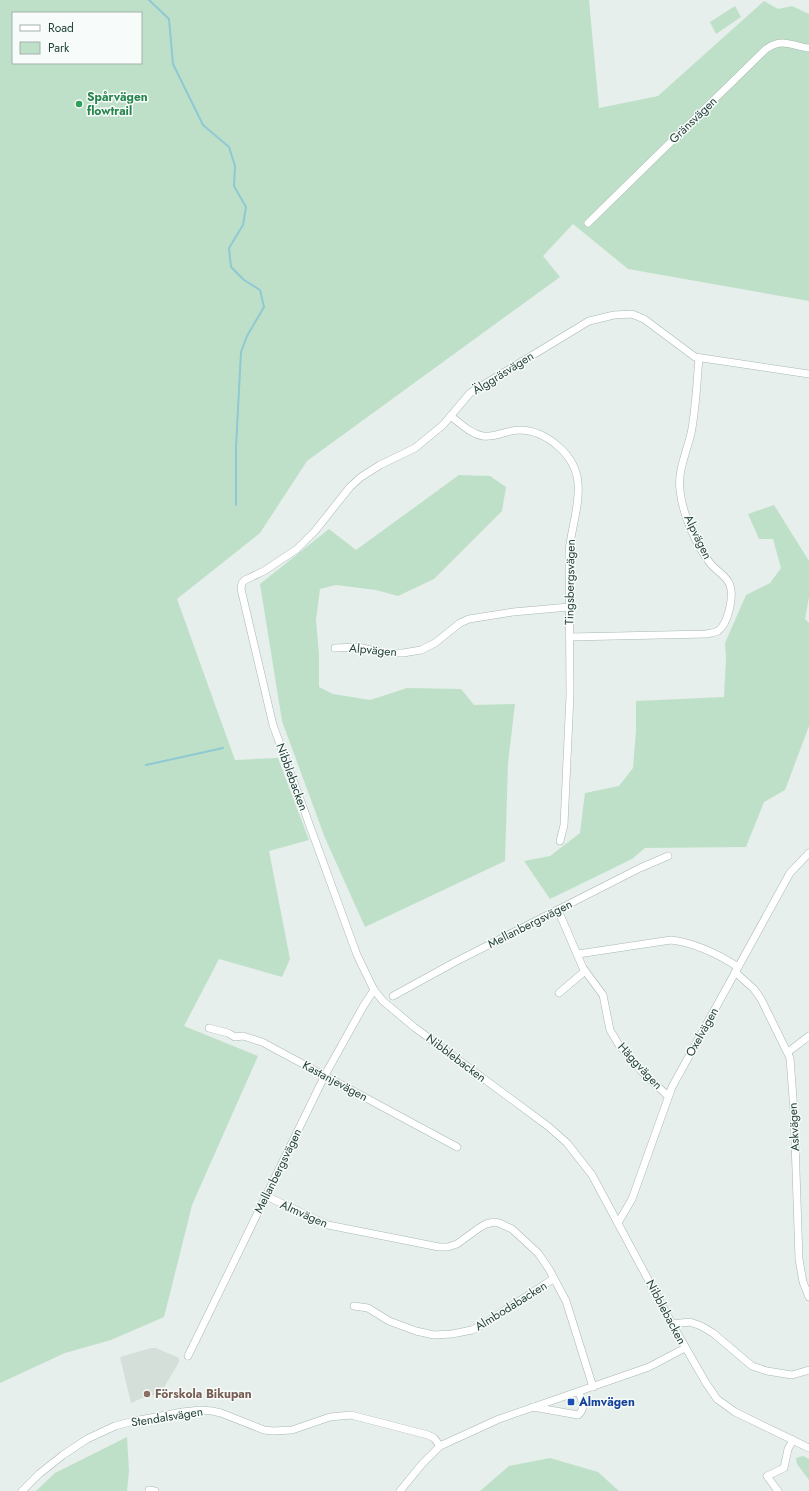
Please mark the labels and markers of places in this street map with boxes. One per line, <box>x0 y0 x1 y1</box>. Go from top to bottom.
place label: Spårvägen flowtrail <box>87 88 148 120</box>
marker: Spårvägen flowtrail <box>74 99 84 109</box>
place label: Förskola Bikupan <box>155 1385 252 1403</box>
marker: Förskola Bikupan <box>142 1389 152 1399</box>
place label: Almvägen <box>578 1393 635 1411</box>
marker: Almvägen <box>566 1397 576 1407</box>

